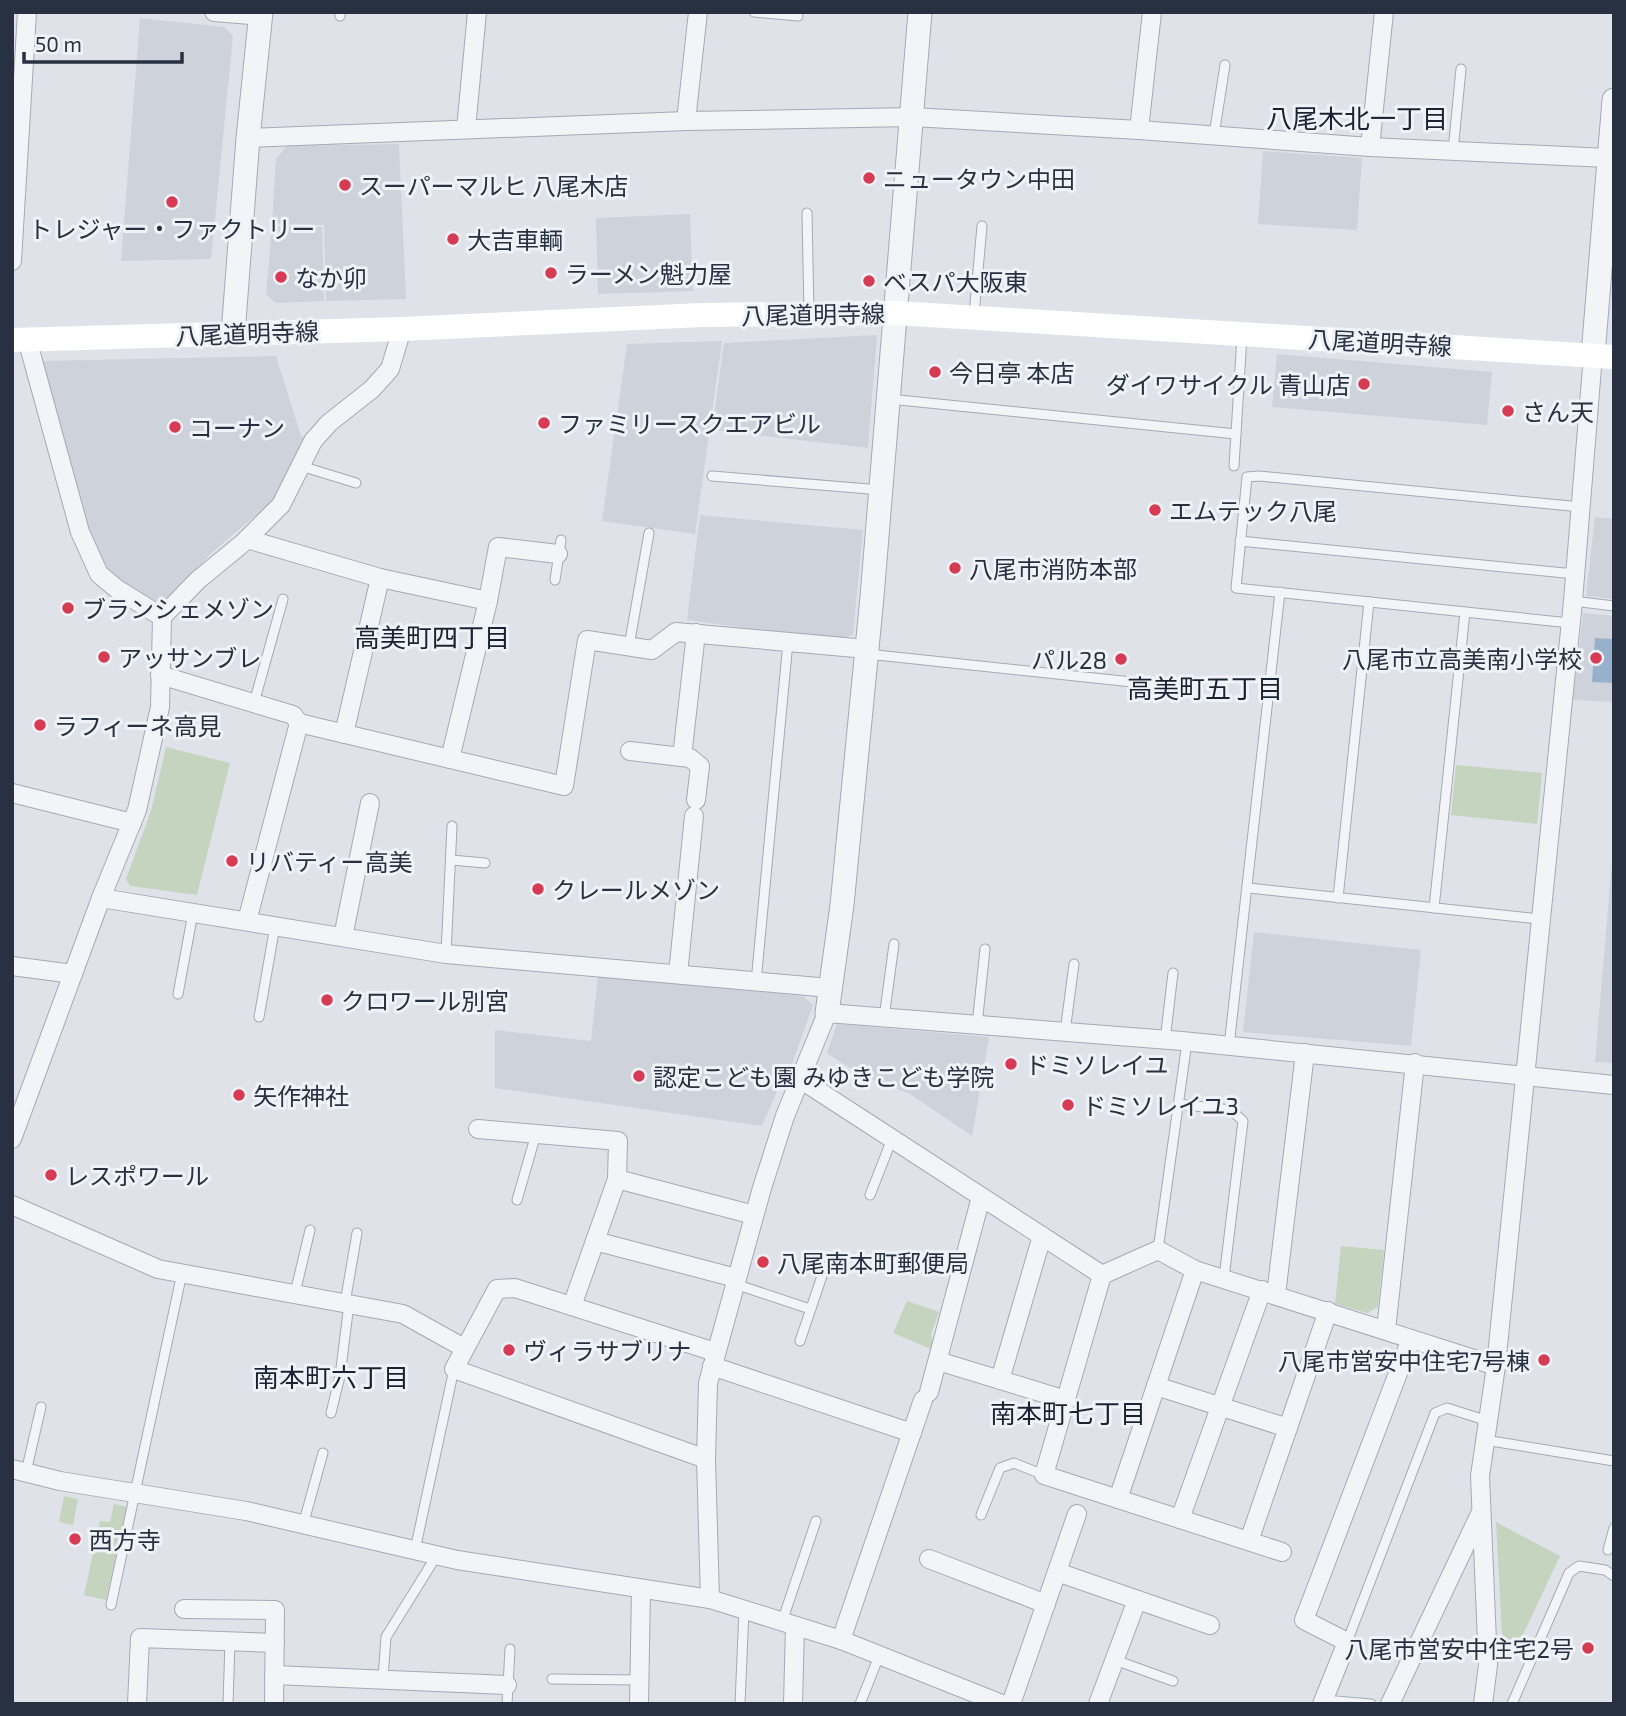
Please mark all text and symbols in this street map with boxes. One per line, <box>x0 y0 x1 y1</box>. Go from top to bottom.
scale bar <box>24 21 182 65</box>
text: 50 m <box>35 31 82 56</box>
district label: 八尾木北一丁目 <box>1266 102 1448 133</box>
place label: ニュータウン中田 <box>883 164 1075 193</box>
marker: ニュータウン中田 <box>861 170 877 186</box>
place label: スーパーマルヒ 八尾木店 <box>359 171 628 200</box>
marker: スーパーマルヒ 八尾木店 <box>337 177 353 193</box>
marker: トレジャー・ファクトリー <box>164 194 180 210</box>
place label: トレジャー・ファクトリー <box>29 214 315 243</box>
place label: 大吉車輌 <box>467 225 563 254</box>
marker: 大吉車輌 <box>445 231 461 247</box>
place label: ラーメン魁力屋 <box>565 259 732 288</box>
place label: なか卯 <box>295 263 367 292</box>
marker: ラーメン魁力屋 <box>543 265 559 281</box>
place label: ベスパ大阪東 <box>883 267 1027 296</box>
marker: なか卯 <box>273 269 289 285</box>
marker: ベスパ大阪東 <box>861 273 877 289</box>
street label: 八尾道明寺線 <box>741 298 885 330</box>
street label: 八尾道明寺線 <box>175 316 319 350</box>
street label: 八尾道明寺線 <box>1307 324 1453 360</box>
place label: 今日亭 本店 <box>949 358 1074 387</box>
marker: 今日亭 本店 <box>927 364 943 380</box>
place label: ダイワサイクル 青山店 <box>1106 370 1350 399</box>
marker: ダイワサイクル 青山店 <box>1356 376 1372 392</box>
place label: さん天 <box>1522 397 1594 426</box>
marker: さん天 <box>1500 403 1516 419</box>
place label: ファミリースクエアビル <box>558 409 821 438</box>
place label: コーナン <box>189 413 285 442</box>
marker: ファミリースクエアビル <box>536 415 552 431</box>
marker: コーナン <box>167 419 183 435</box>
place label: エムテック八尾 <box>1169 496 1337 525</box>
marker: エムテック八尾 <box>1147 502 1163 518</box>
place label: 八尾市消防本部 <box>969 554 1137 583</box>
marker: 八尾市消防本部 <box>947 560 963 576</box>
place label: ブランシェメゾン <box>82 594 274 623</box>
marker: ブランシェメゾン <box>60 600 76 616</box>
district label: 高美町四丁目 <box>354 621 510 652</box>
place label: アッサンブレ <box>118 643 261 672</box>
place label: 八尾市立高美南小学校 <box>1342 644 1582 673</box>
place label: パル28 <box>1031 645 1107 674</box>
marker: アッサンブレ <box>96 649 112 665</box>
marker: 八尾市立高美南小学校 <box>1588 650 1604 666</box>
marker: パル28 <box>1113 651 1129 667</box>
district label: 高美町五丁目 <box>1127 672 1283 703</box>
place label: ラフィーネ高見 <box>54 711 222 740</box>
marker: ラフィーネ高見 <box>32 717 48 733</box>
place label: リバティー高美 <box>246 847 413 876</box>
marker: リバティー高美 <box>224 853 240 869</box>
place label: クレールメゾン <box>552 875 720 904</box>
marker: クレールメゾン <box>530 881 546 897</box>
place label: クロワール別宮 <box>341 986 509 1015</box>
marker: クロワール別宮 <box>319 992 335 1008</box>
place label: ドミソレイユ <box>1025 1050 1169 1079</box>
marker: ドミソレイユ <box>1003 1056 1019 1072</box>
place label: 認定こども園 みゆきこども学院 <box>653 1062 994 1091</box>
marker: 認定こども園 みゆきこども学院 <box>631 1068 647 1084</box>
place label: 矢作神社 <box>253 1081 349 1110</box>
marker: 矢作神社 <box>231 1087 247 1103</box>
place label: ドミソレイユ3 <box>1082 1091 1239 1120</box>
marker: ドミソレイユ3 <box>1060 1097 1076 1113</box>
place label: レスポワール <box>65 1161 209 1190</box>
marker: レスポワール <box>43 1167 59 1183</box>
place label: 八尾南本町郵便局 <box>777 1248 969 1277</box>
marker: 八尾南本町郵便局 <box>755 1254 771 1270</box>
place label: ヴィラサブリナ <box>523 1336 691 1365</box>
marker: ヴィラサブリナ <box>501 1342 517 1358</box>
place label: 八尾市営安中住宅7号棟 <box>1278 1346 1530 1375</box>
marker: 八尾市営安中住宅7号棟 <box>1536 1352 1552 1368</box>
district label: 南本町六丁目 <box>253 1361 409 1392</box>
district label: 南本町七丁目 <box>990 1397 1146 1428</box>
place label: 西方寺 <box>89 1525 161 1554</box>
marker: 西方寺 <box>67 1531 83 1547</box>
place label: 八尾市営安中住宅2号 <box>1345 1634 1574 1663</box>
marker: 八尾市営安中住宅2号 <box>1580 1640 1596 1656</box>

